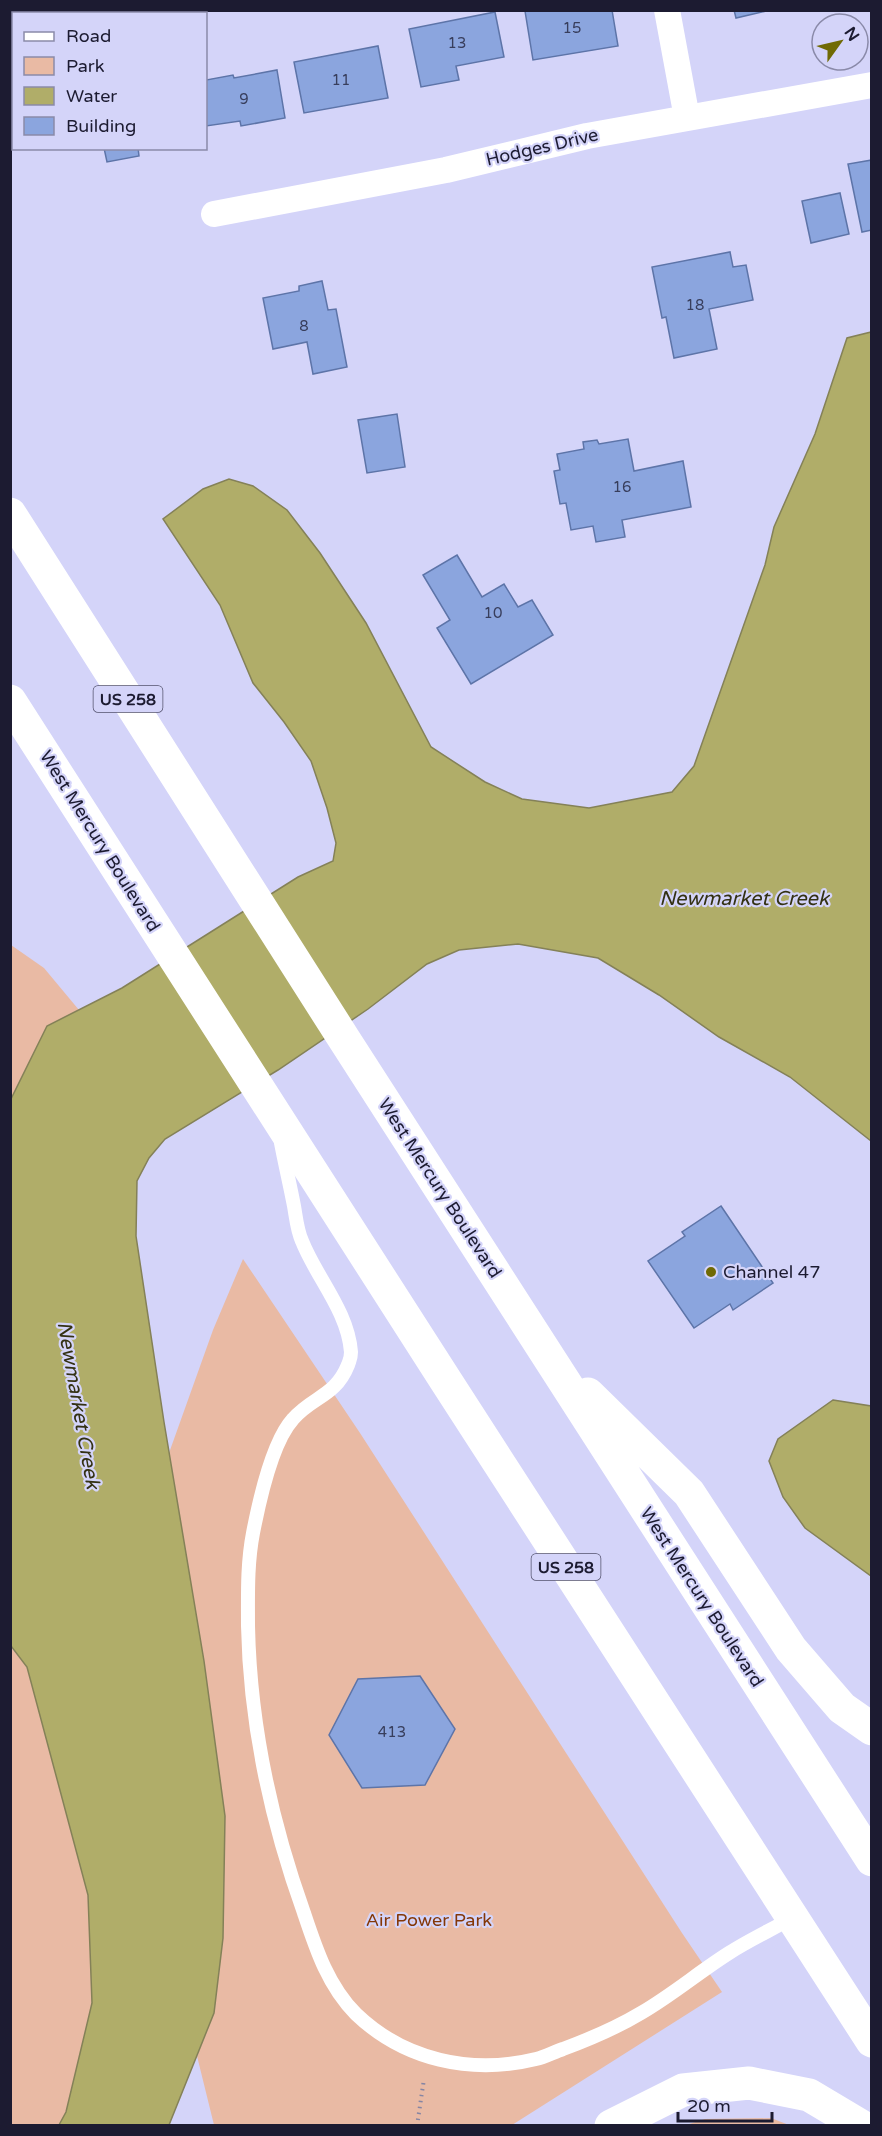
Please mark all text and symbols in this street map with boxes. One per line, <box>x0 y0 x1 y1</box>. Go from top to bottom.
legend <box>12 12 207 150</box>
north arrow <box>810 12 870 72</box>
house number: 15 <box>563 19 581 37</box>
text: N <box>840 23 863 45</box>
text: Road <box>66 25 111 47</box>
house number: 13 <box>448 34 466 52</box>
text: Park <box>66 55 105 77</box>
house number: 11 <box>332 71 350 89</box>
text: Water <box>66 85 117 107</box>
house number: 9 <box>239 90 249 108</box>
text: Building <box>66 115 136 137</box>
street label: Hodges Drive <box>484 123 600 171</box>
house number: 18 <box>686 296 704 314</box>
house number: 8 <box>299 317 309 335</box>
house number: 16 <box>613 478 631 496</box>
house number: 10 <box>484 604 502 622</box>
road number: US 258 <box>94 686 162 712</box>
street label: West Mercury Boulevard <box>35 746 165 936</box>
water label: Newmarket Creek <box>659 887 831 911</box>
street label: West Mercury Boulevard <box>374 1094 506 1282</box>
place label: Channel 47 <box>723 1261 820 1283</box>
marker: Channel 47 <box>704 1265 718 1279</box>
water label: Newmarket Creek <box>51 1320 105 1493</box>
street label: West Mercury Boulevard <box>636 1503 768 1691</box>
road number: US 258 <box>532 1554 600 1580</box>
house number: 413 <box>378 1723 406 1741</box>
park label: Air Power Park <box>366 1909 492 1931</box>
scale bar <box>678 2085 772 2123</box>
text: 20 m <box>687 2095 731 2117</box>

